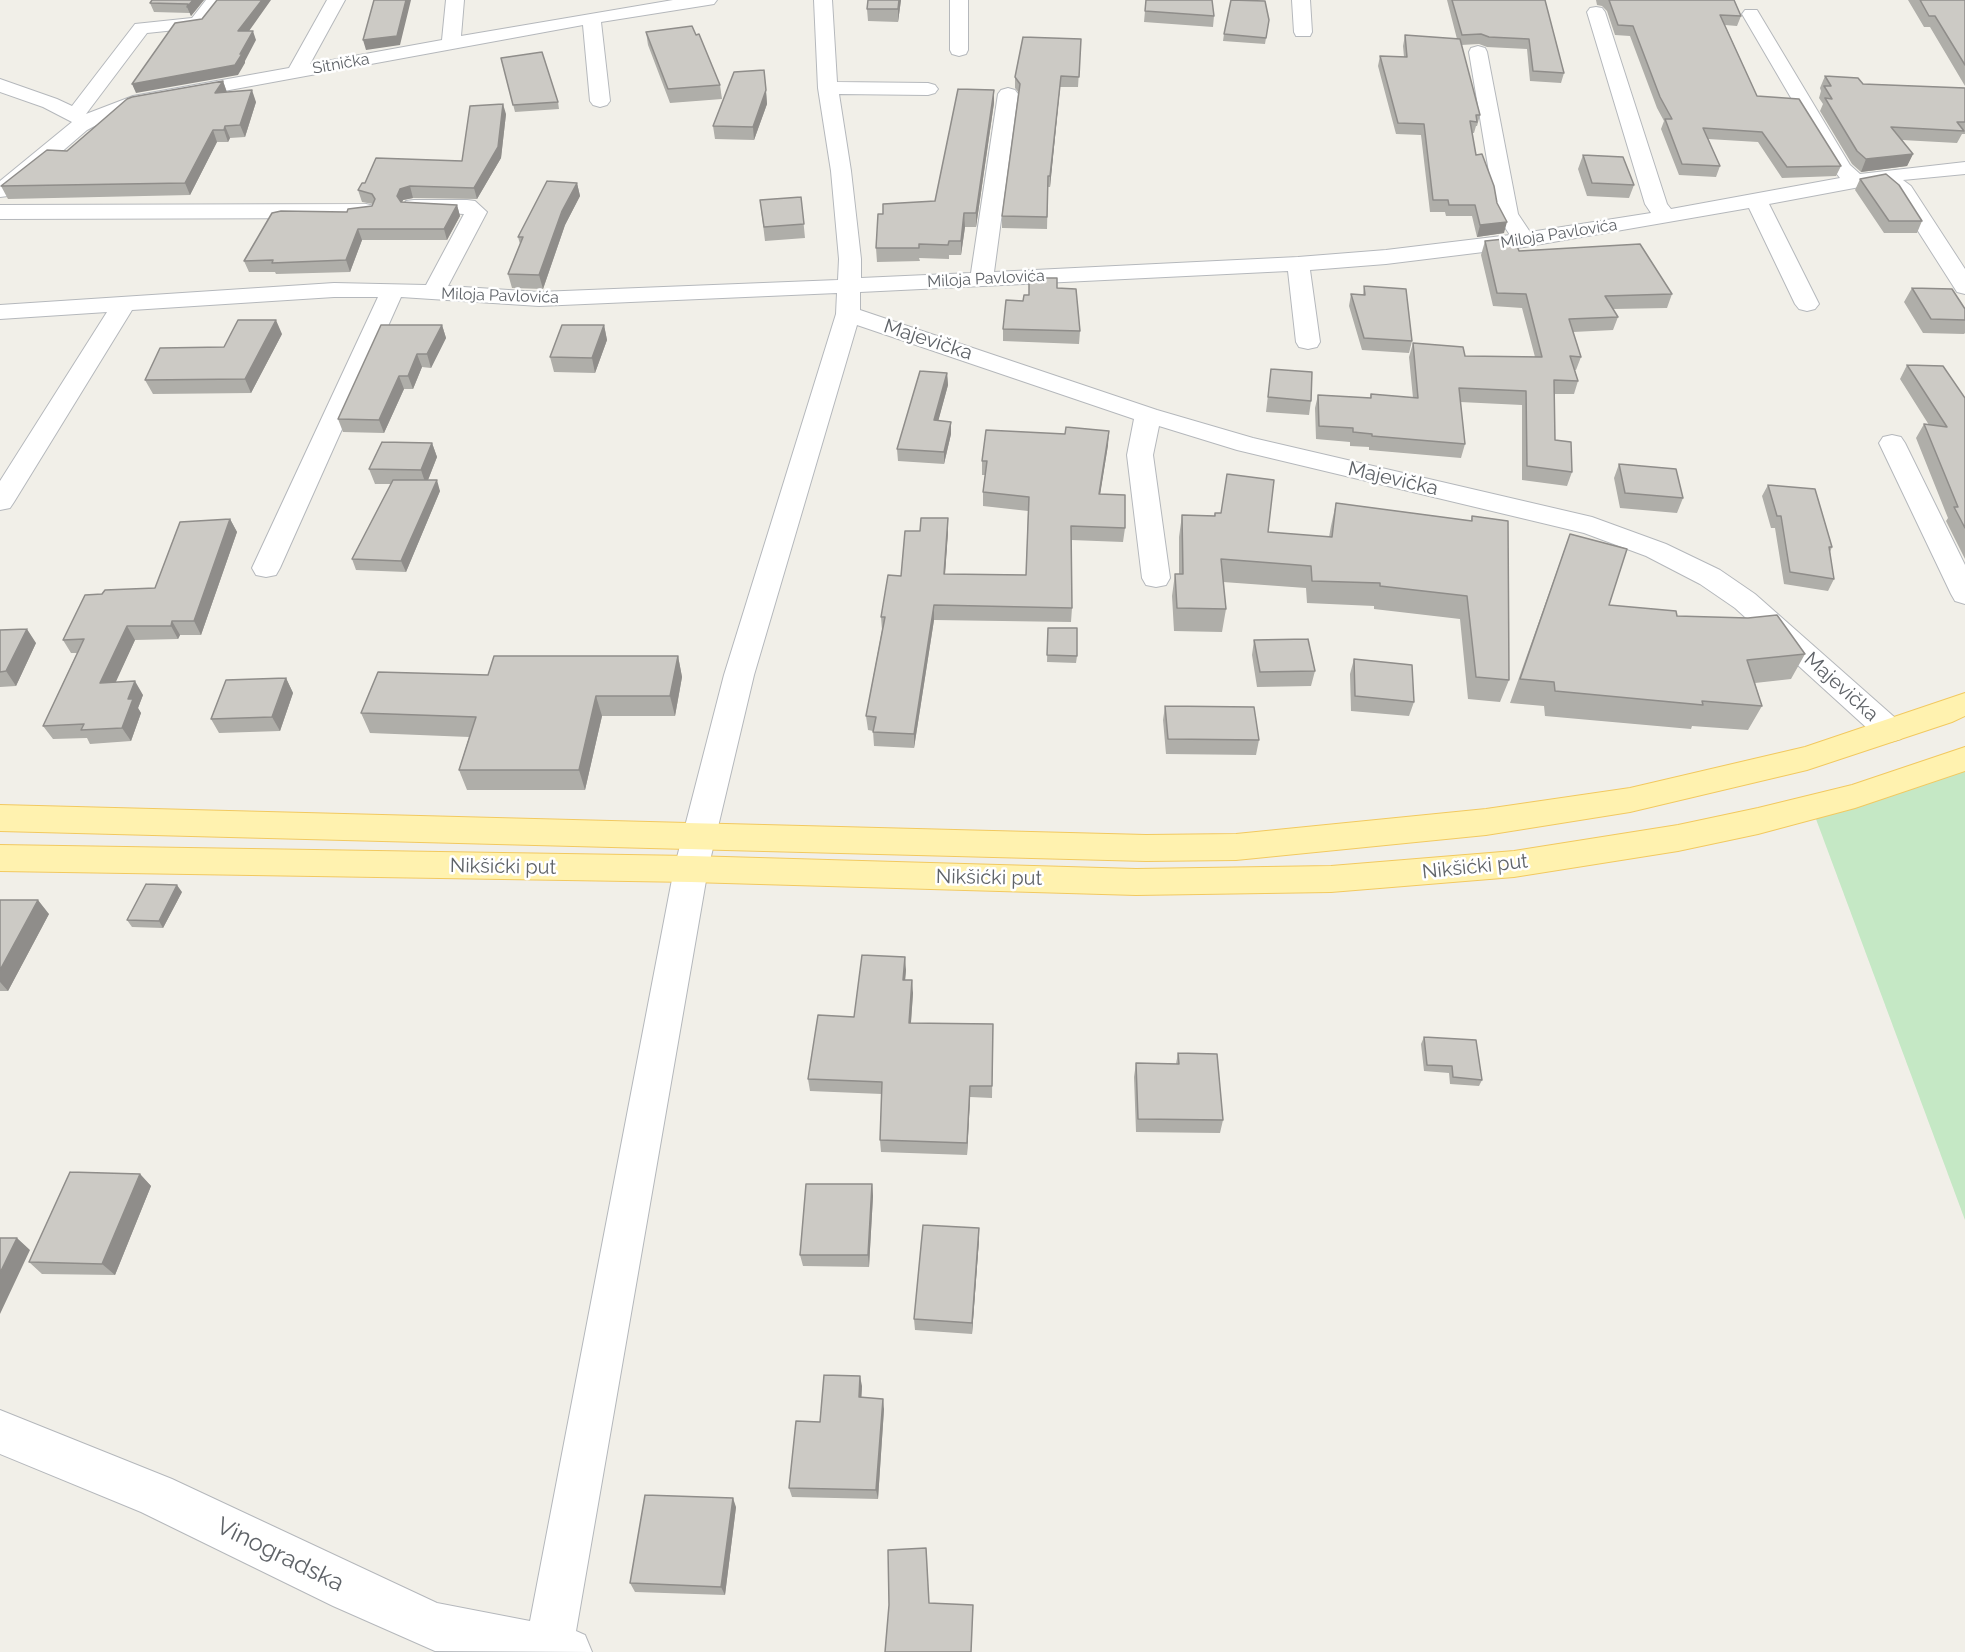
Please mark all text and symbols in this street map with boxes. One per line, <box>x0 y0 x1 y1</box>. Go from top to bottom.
street label: Sitnička <box>311 50 371 78</box>
street label: Miloja Pavlovića <box>1499 215 1619 253</box>
street label: Miloja Pavlovića <box>927 266 1045 292</box>
street label: Miloja Pavlovića <box>441 284 559 308</box>
street label: Majevička <box>881 314 975 366</box>
street label: Majevička <box>1346 457 1440 501</box>
street label: Majevička <box>1799 647 1883 727</box>
street label: Nikšićki put <box>1421 850 1529 884</box>
street label: Nikšićki put <box>450 854 556 880</box>
street label: Nikšićki put <box>936 865 1042 891</box>
street label: Vinogradska <box>212 1512 348 1598</box>

